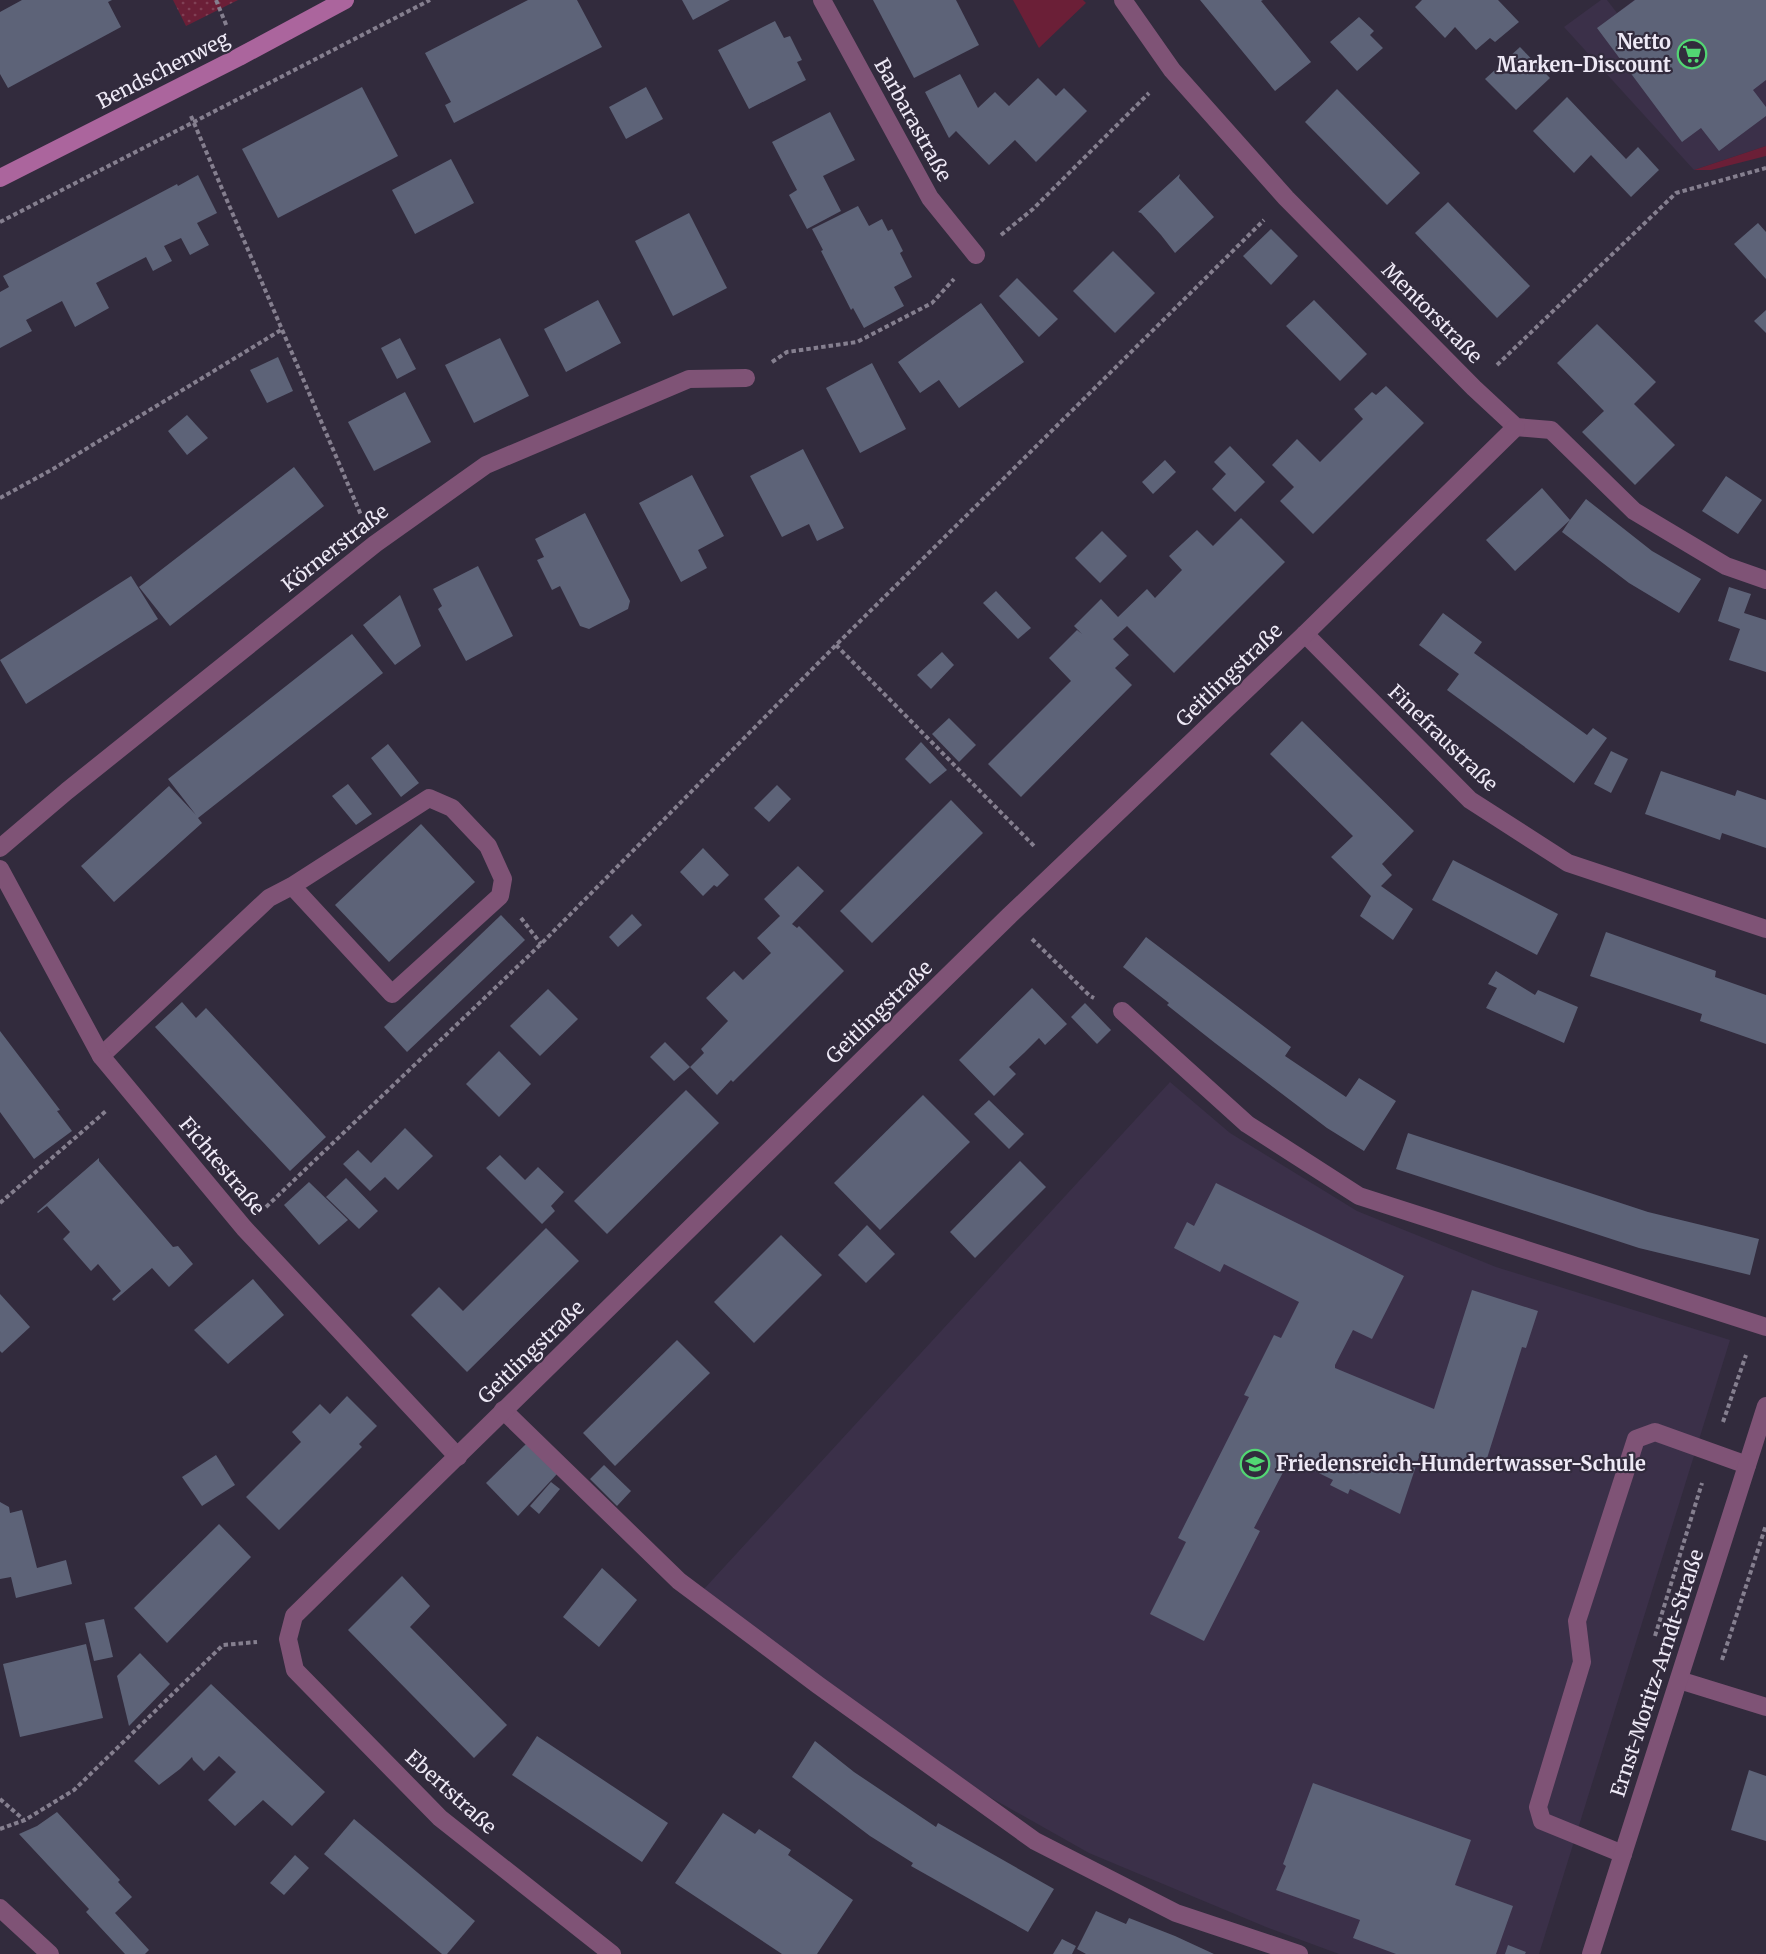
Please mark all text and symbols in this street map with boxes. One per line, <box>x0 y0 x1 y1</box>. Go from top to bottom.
street label: Bendschenweg <box>92 25 233 114</box>
place label: Netto Marken-Discount <box>1497 29 1671 77</box>
supermarket icon: Netto Marken-Discount <box>1676 38 1708 70</box>
street label: Barbarastraße <box>869 54 958 186</box>
street label: Mentorstraße <box>1377 257 1488 368</box>
street label: Körnerstraße <box>277 498 393 597</box>
street label: Geitlingstraße <box>1170 618 1287 732</box>
street label: Finefraustraße <box>1383 679 1503 796</box>
street label: Geitlingstraße <box>820 955 937 1069</box>
street label: Fichtestraße <box>174 1112 271 1220</box>
street label: Geitlingstraße <box>472 1295 589 1409</box>
school or university icon: Friedensreich-Hundertwasser-Schule <box>1239 1448 1271 1480</box>
place label: Friedensreich-Hundertwasser-Schule <box>1276 1451 1646 1476</box>
street label: Ernst-Moritz-Arndt-Straße <box>1605 1546 1708 1800</box>
street label: Ebertstraße <box>401 1744 502 1839</box>

